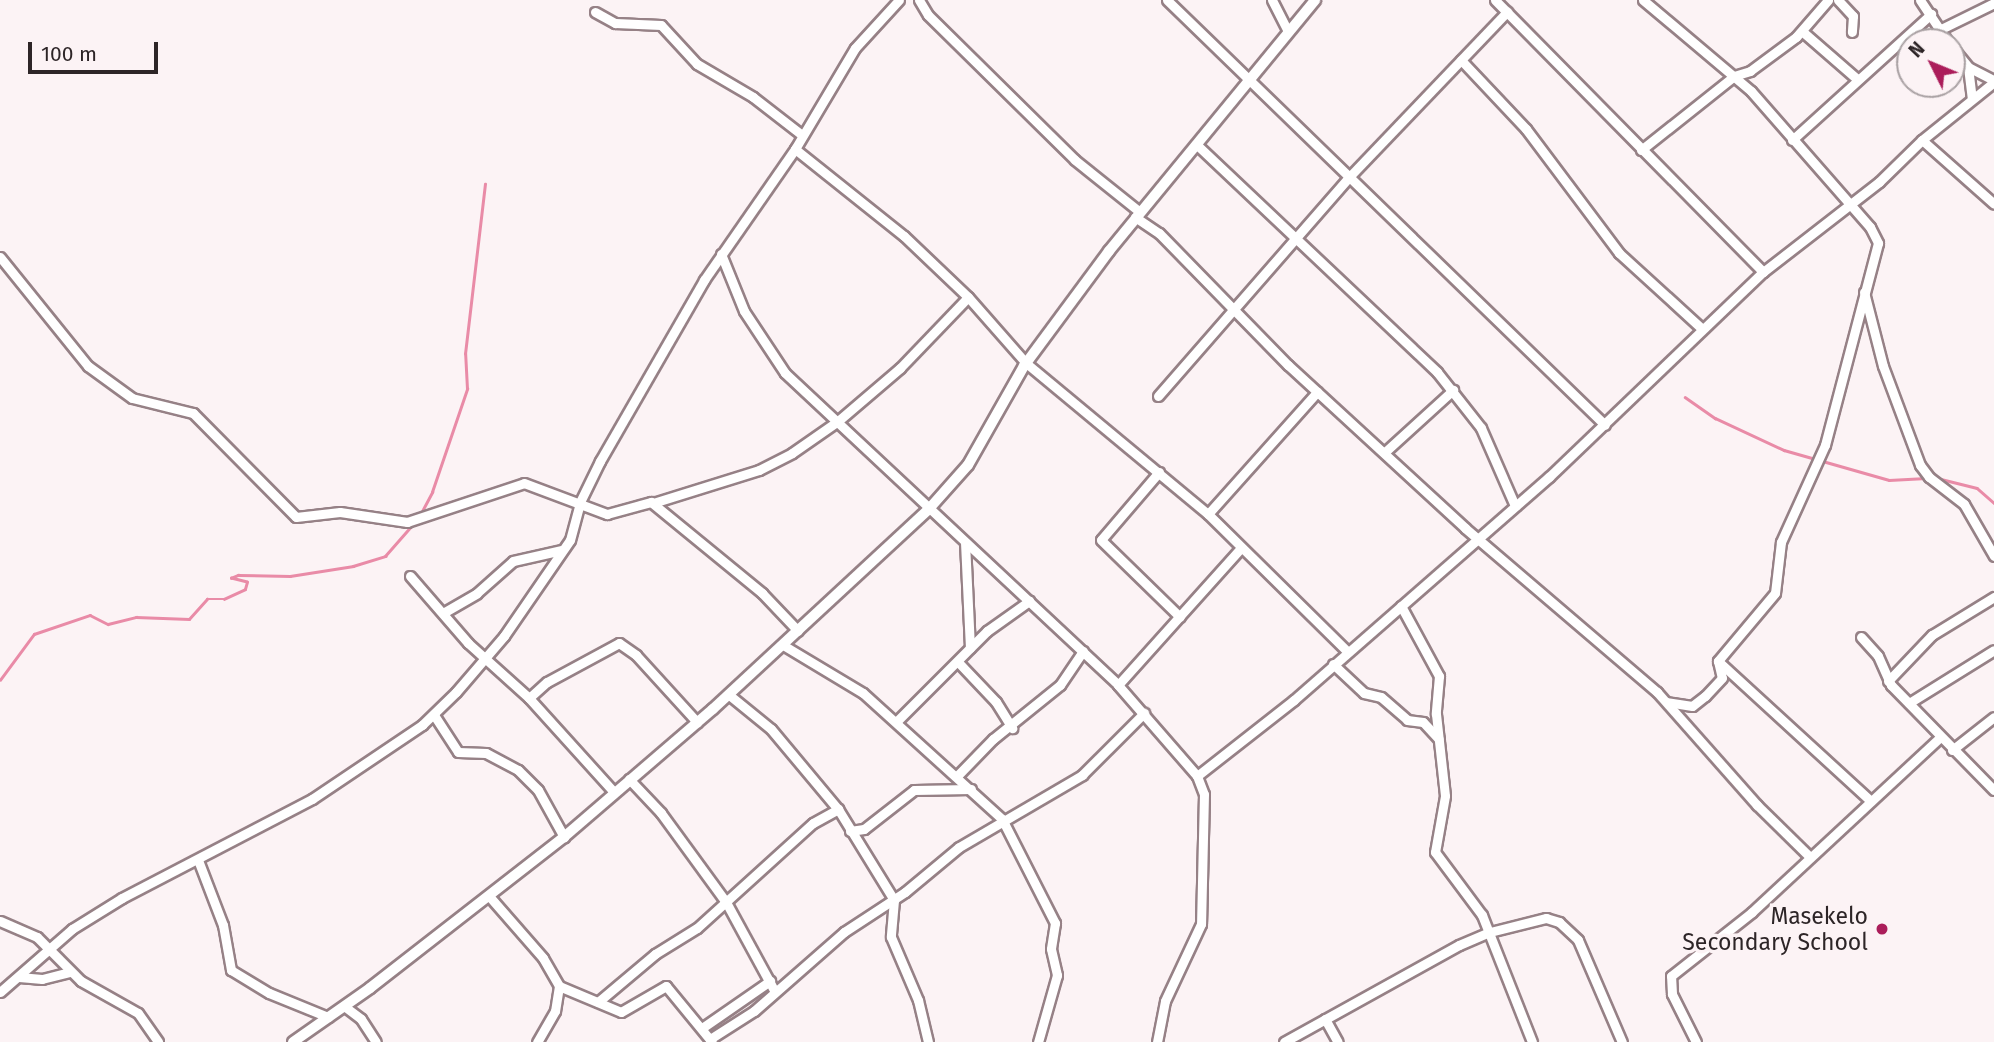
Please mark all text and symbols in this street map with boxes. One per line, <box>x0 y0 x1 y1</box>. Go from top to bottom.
scale bar <box>32 28 161 72</box>
north arrow <box>1896 28 1966 98</box>
text: N <box>1904 37 1929 62</box>
text: 100 m <box>41 41 97 67</box>
place label: Masekelo Secondary School <box>1682 902 1868 956</box>
marker: Masekelo Secondary School <box>1874 921 1890 937</box>

